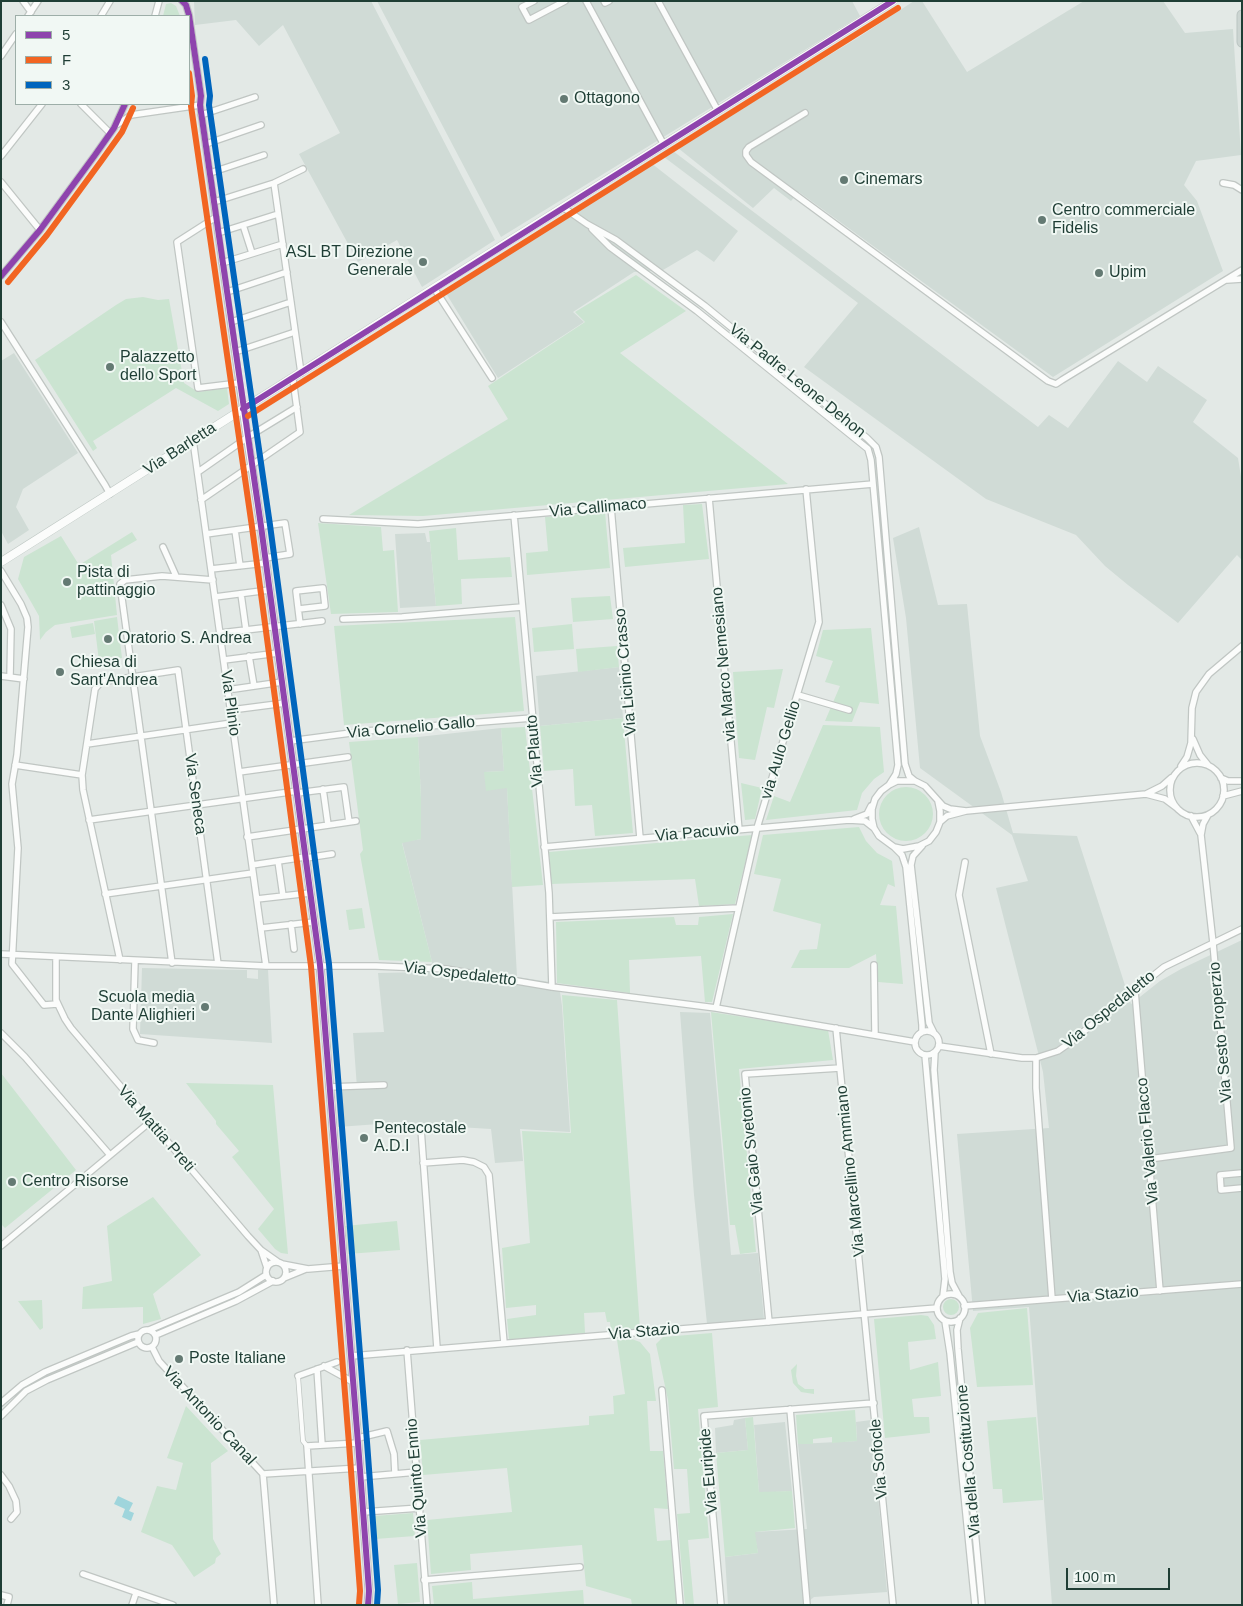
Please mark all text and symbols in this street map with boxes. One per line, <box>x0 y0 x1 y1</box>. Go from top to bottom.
legend <box>15 15 190 105</box>
text: 5 <box>62 26 70 43</box>
text: F <box>62 51 71 68</box>
text: 3 <box>62 76 70 93</box>
place label: Ottagono <box>574 89 640 109</box>
marker: Ottagono <box>558 93 570 105</box>
place label: Cinemars <box>854 170 922 190</box>
marker: Cinemars <box>838 174 850 186</box>
place label: Centro commerciale Fidelis <box>1052 201 1195 239</box>
marker: Centro commerciale Fidelis <box>1036 214 1048 226</box>
place label: ASL BT Direzione Generale <box>286 243 413 281</box>
marker: ASL BT Direzione Generale <box>417 256 429 268</box>
place label: Upim <box>1109 263 1146 283</box>
marker: Upim <box>1093 267 1105 279</box>
street label: Via Padre Leone Dehon <box>725 320 869 442</box>
place label: Palazzetto dello Sport <box>120 348 196 386</box>
marker: Palazzetto dello Sport <box>104 361 116 373</box>
street label: Via Barletta <box>140 419 220 479</box>
street label: Via Callimaco <box>549 494 647 522</box>
place label: Pista di pattinaggio <box>77 563 155 601</box>
marker: Pista di pattinaggio <box>61 576 73 588</box>
street label: via Marco Nemesiano <box>708 586 740 742</box>
street label: Via Licinio Crasso <box>611 608 641 736</box>
place label: Oratorio S. Andrea <box>118 629 251 649</box>
marker: Oratorio S. Andrea <box>102 633 114 645</box>
place label: Chiesa di Sant'Andrea <box>70 653 158 691</box>
marker: Chiesa di Sant'Andrea <box>54 666 66 678</box>
street label: Via Plinio <box>216 669 244 737</box>
street label: via Aulo Gellio <box>757 698 805 802</box>
street label: Via Cornelio Gallo <box>346 713 476 743</box>
street label: Via Plauto <box>522 714 548 788</box>
street label: Via Seneca <box>180 752 210 836</box>
street label: Via Pacuvio <box>654 820 740 846</box>
street label: Via Ospedaletto <box>402 958 518 990</box>
street label: Via Sesto Properzio <box>1205 961 1237 1103</box>
street label: Via Ospedaletto <box>1059 967 1159 1053</box>
place label: Scuola media Dante Alighieri <box>91 988 195 1026</box>
marker: Scuola media Dante Alighieri <box>199 1001 211 1013</box>
street label: Via Valerio Flacco <box>1133 1077 1163 1205</box>
street label: Via Mattia Preti <box>113 1082 199 1176</box>
street label: Via Marcellino Ammiano <box>832 1084 870 1258</box>
street label: Via Gaio Svetonio <box>736 1086 768 1216</box>
place label: Pentecostale A.D.I <box>374 1119 467 1157</box>
marker: Pentecostale A.D.I <box>358 1132 370 1144</box>
place label: Centro Risorse <box>22 1172 129 1192</box>
marker: Centro Risorse <box>6 1176 18 1188</box>
street label: Via Stazio <box>1066 1282 1140 1308</box>
street label: Via Stazio <box>607 1319 681 1345</box>
place label: Poste Italiane <box>189 1349 286 1369</box>
marker: Poste Italiane <box>173 1353 185 1365</box>
street label: Via Antonio Canal <box>158 1363 260 1469</box>
street label: Via della Costituzione <box>953 1384 985 1538</box>
street label: Via Quinto Ennio <box>402 1417 432 1539</box>
street label: Via Sofocle <box>866 1418 892 1500</box>
street label: Via Euripide <box>696 1427 722 1515</box>
scale bar <box>1068 1558 1172 1590</box>
text: 100 m <box>1074 1568 1116 1585</box>

